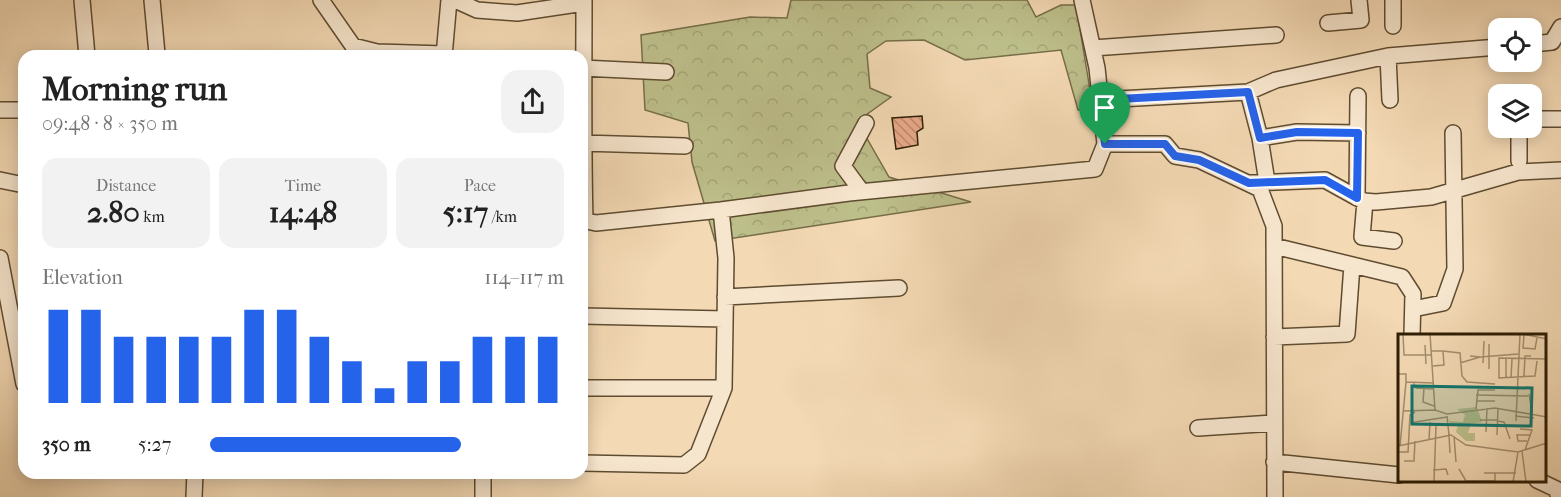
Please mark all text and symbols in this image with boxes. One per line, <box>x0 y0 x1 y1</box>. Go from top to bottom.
map controls <box>1488 18 1542 138</box>
button: locate <box>1488 18 1542 72</box>
text: Morning run <box>42 70 227 109</box>
button: share <box>501 70 564 133</box>
pin <box>1079 82 1130 144</box>
button: layers <box>1488 84 1542 138</box>
icon: arrive <box>1088 91 1121 124</box>
text: 09:48 · 8 × 350 m <box>42 112 178 135</box>
text: Distance <box>96 176 156 195</box>
text: Time <box>285 176 321 195</box>
text: Pace <box>464 176 496 195</box>
text: 2.80 <box>87 195 140 230</box>
text: 14:48 <box>269 195 337 230</box>
text: 5:17 <box>443 195 488 230</box>
text: km <box>140 207 165 226</box>
text: /km <box>488 207 517 226</box>
text: Elevation <box>42 266 123 289</box>
text: 114–117 m <box>484 266 564 289</box>
inset map <box>1398 334 1546 482</box>
text: 350 m <box>42 433 91 456</box>
text: 5:27 <box>138 433 171 456</box>

